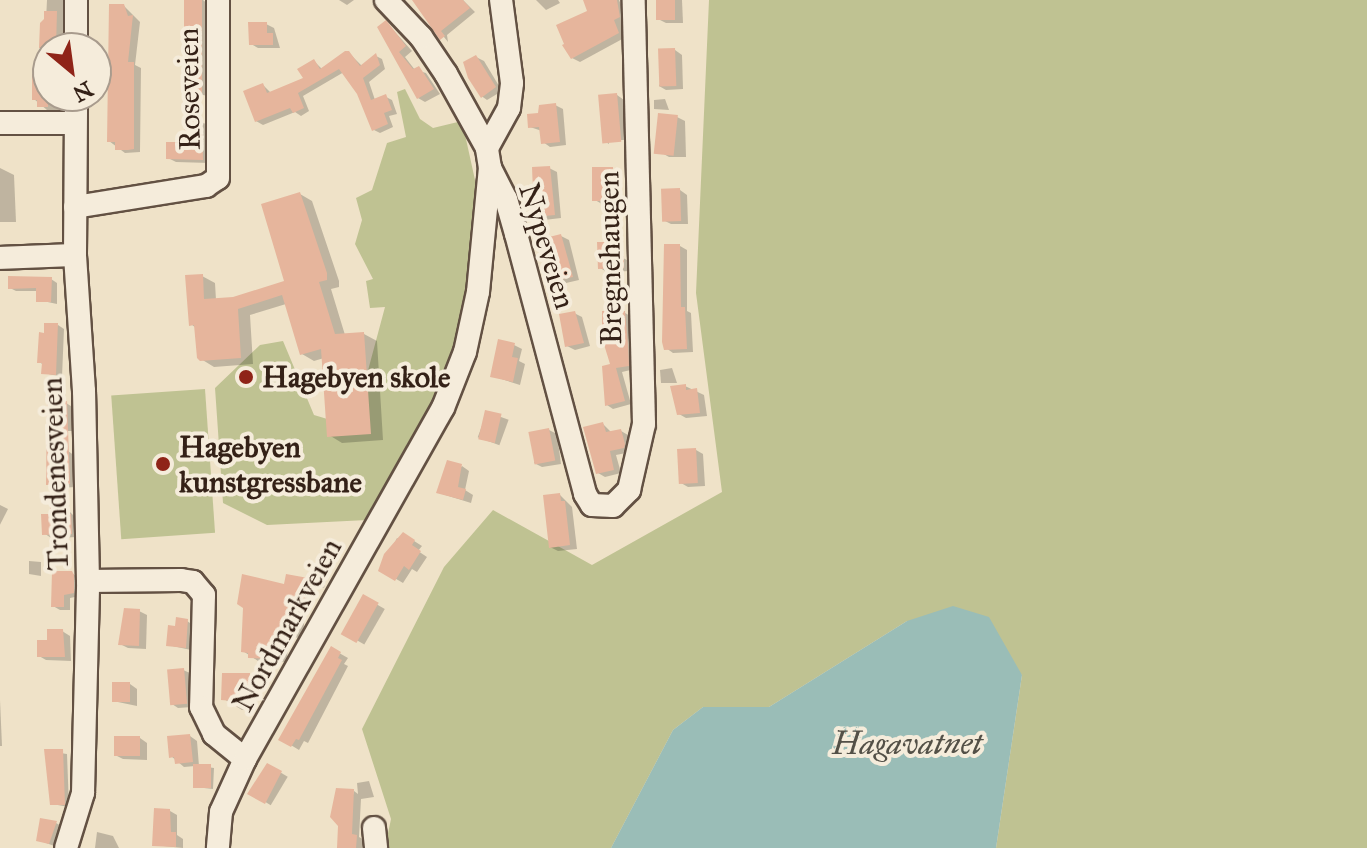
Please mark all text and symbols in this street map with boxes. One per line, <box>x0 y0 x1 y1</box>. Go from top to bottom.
street label: Roseveien <box>170 27 208 151</box>
north arrow <box>32 32 112 112</box>
text: N <box>68 75 98 108</box>
street label: Bregnehaugen <box>590 171 630 345</box>
street label: Nypeveien <box>511 179 583 313</box>
place label: Hagebyen skole <box>262 359 450 395</box>
marker: Hagebyen skole <box>237 368 255 386</box>
street label: Trondenesveien <box>34 377 76 571</box>
place label: Hagebyen kunstgressbane <box>179 429 362 500</box>
marker: Hagebyen kunstgressbane <box>154 455 172 473</box>
street label: Nordmarkveien <box>225 532 349 718</box>
water label: Hagavatnet <box>832 725 982 763</box>

